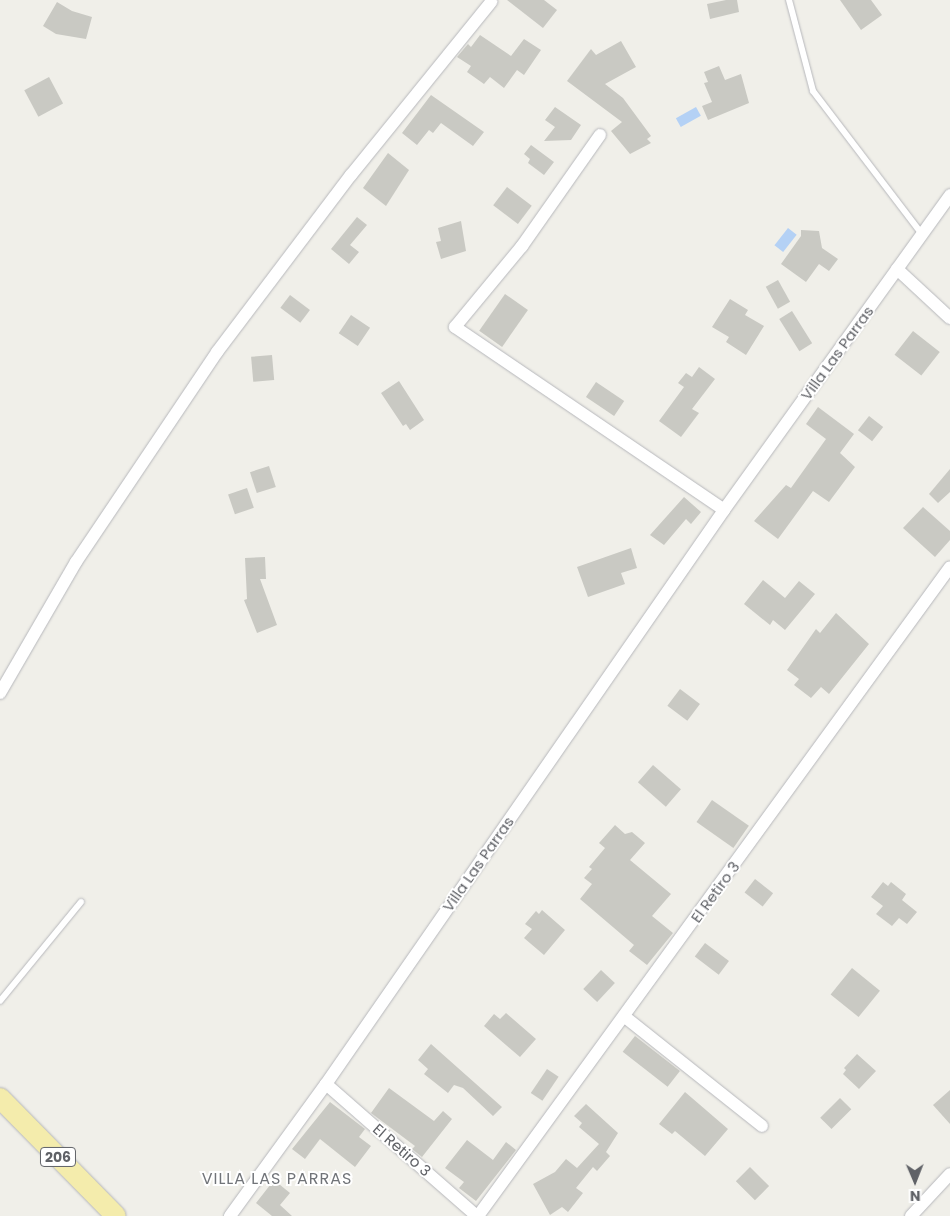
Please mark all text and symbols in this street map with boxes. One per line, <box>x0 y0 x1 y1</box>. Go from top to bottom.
street label: Villa Las Parras <box>797 302 877 404</box>
street label: Villa Las Parras <box>439 813 517 915</box>
street label: El Retiro 3 <box>687 858 743 926</box>
street label: El Retiro 3 <box>369 1120 435 1180</box>
road number: 206 <box>39 1146 77 1168</box>
north arrow <box>890 1156 940 1206</box>
district label: VILLA LAS PARRAS <box>200 1169 354 1189</box>
text: N <box>910 1186 921 1206</box>

